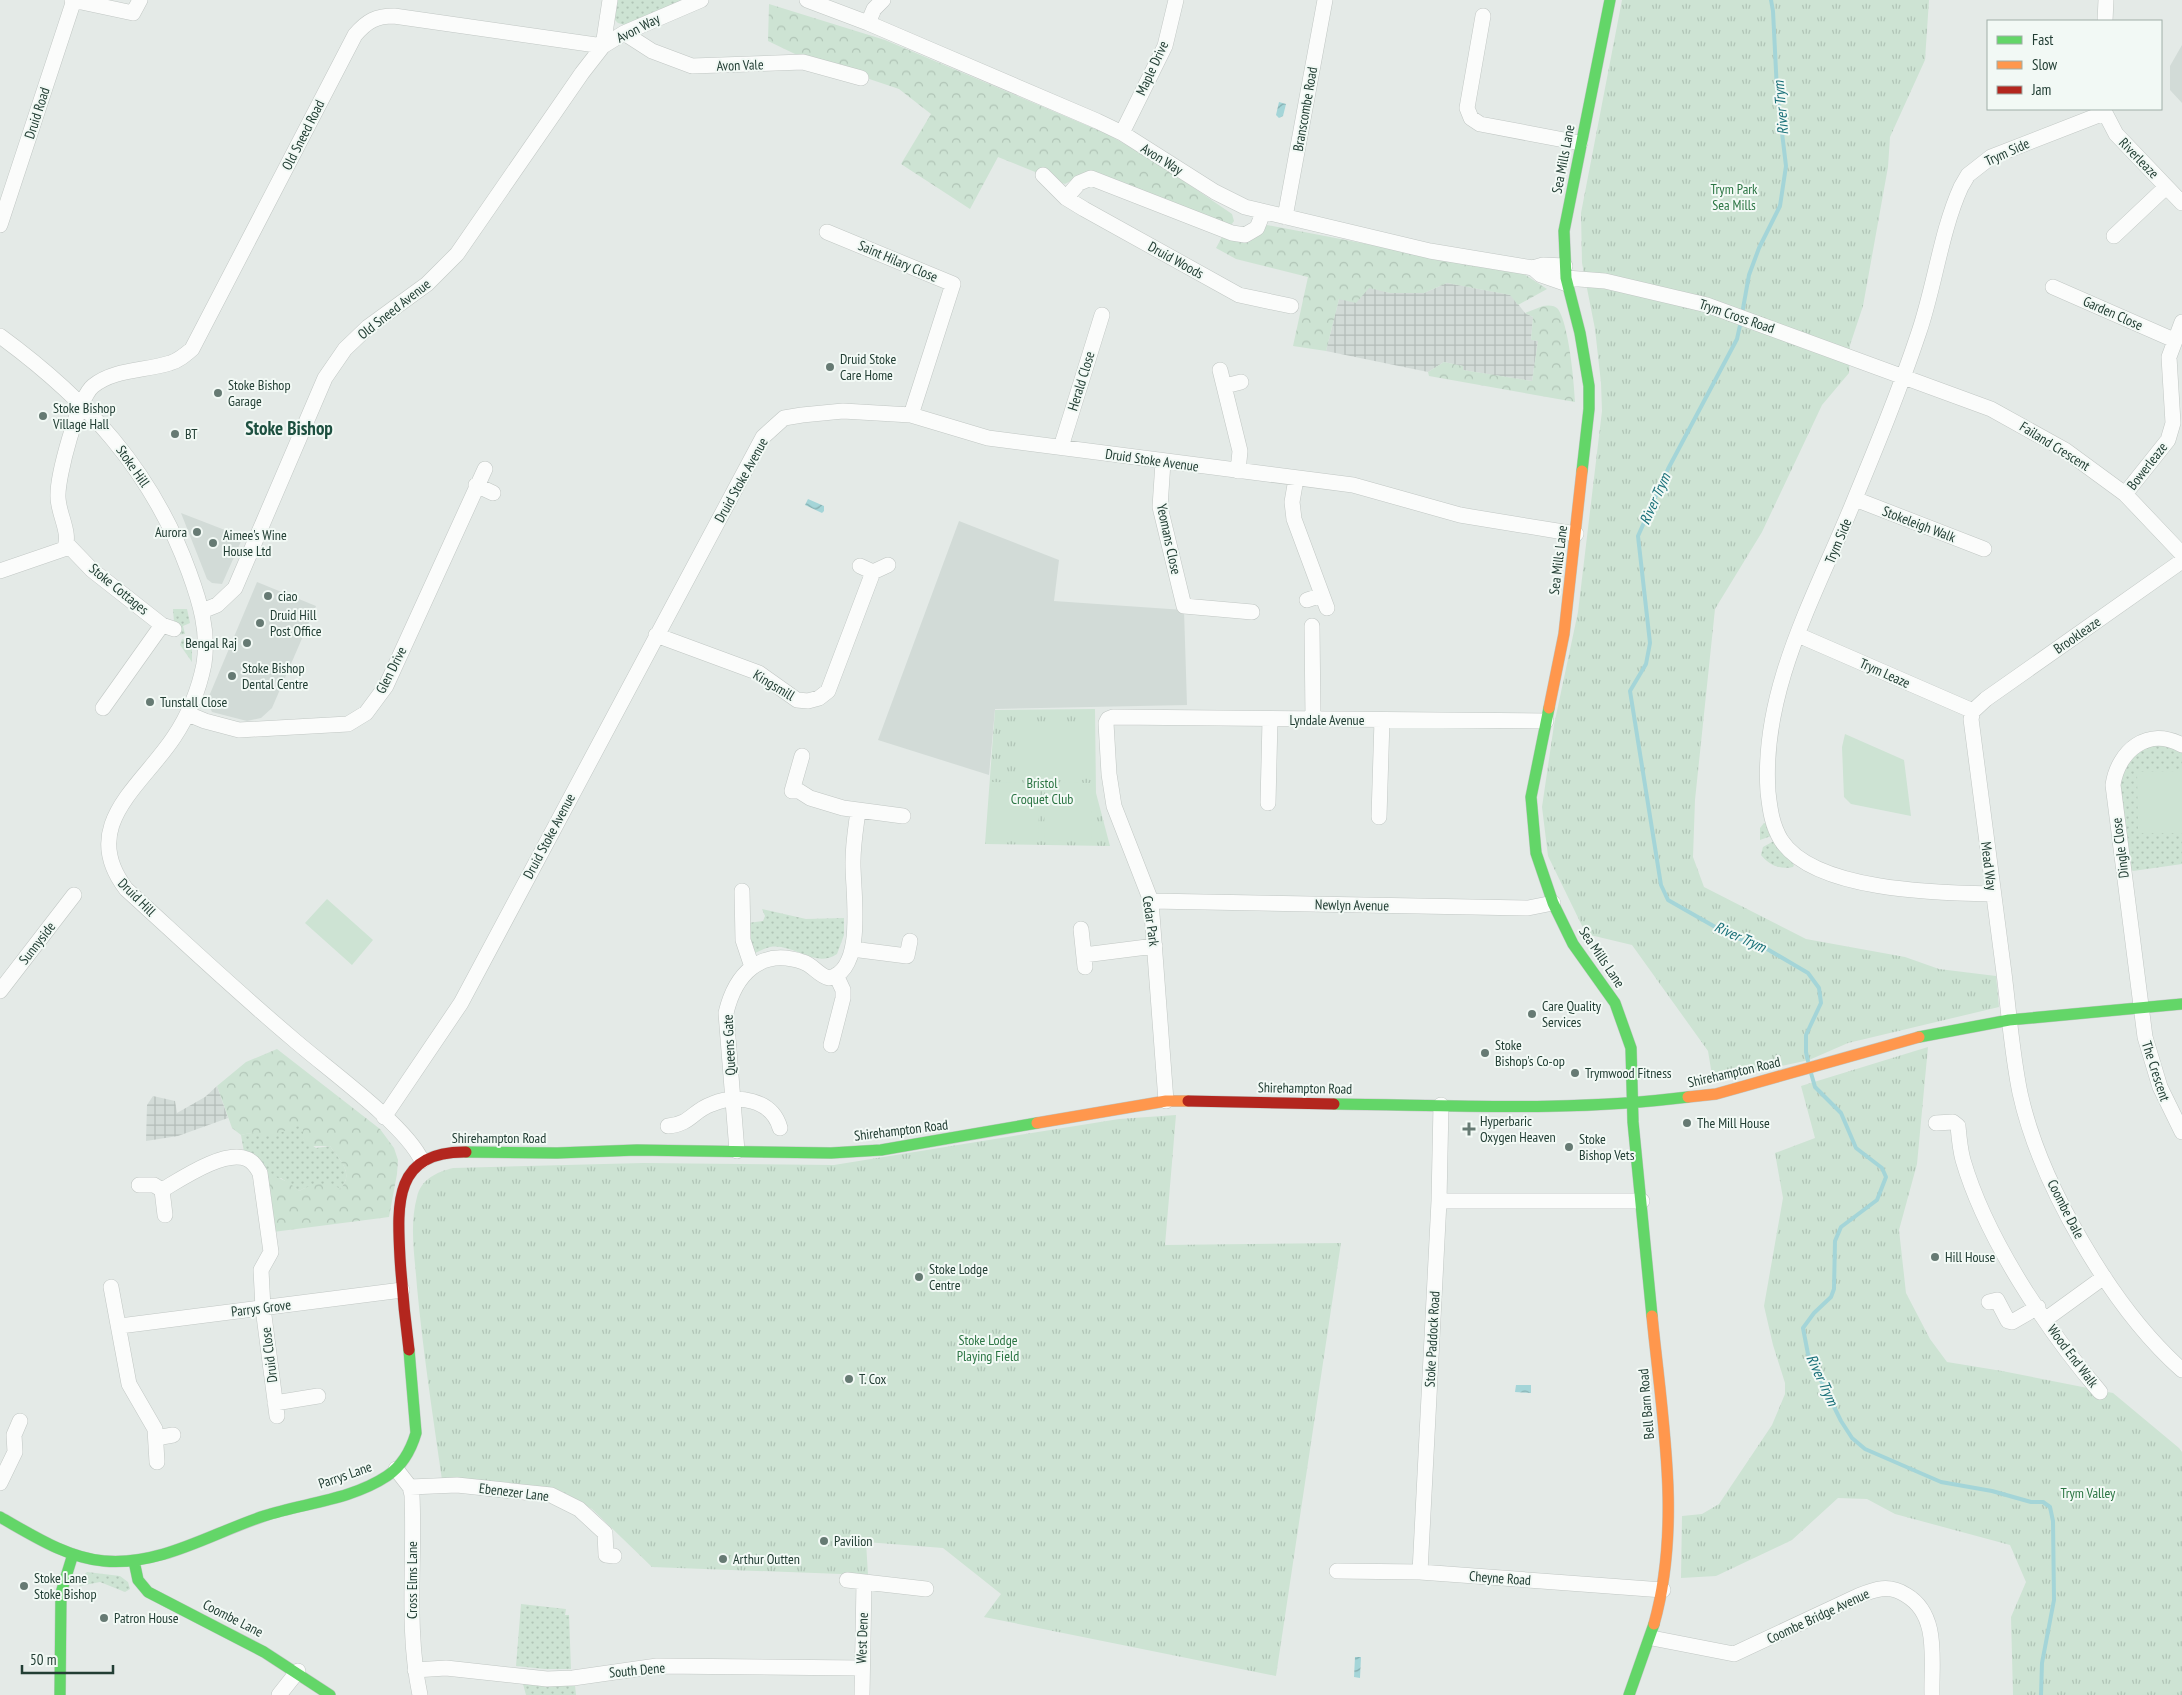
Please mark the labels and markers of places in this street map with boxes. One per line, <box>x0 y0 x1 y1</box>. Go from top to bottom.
place label: Druid Stoke Care Home <box>840 350 896 384</box>
marker: Druid Stoke Care Home <box>824 361 836 373</box>
place label: Stoke Bishop Garage <box>228 376 290 410</box>
marker: Stoke Bishop Garage <box>212 387 224 399</box>
place label: Stoke Bishop Village Hall <box>52 399 115 433</box>
marker: Stoke Bishop Village Hall <box>37 410 49 422</box>
place label: BT <box>185 425 198 443</box>
marker: BT <box>169 428 181 440</box>
place label: Aurora <box>155 523 187 541</box>
marker: Aurora <box>191 526 203 538</box>
place label: Aimee's Wine House Ltd <box>223 526 287 560</box>
marker: Aimee's Wine House Ltd <box>207 537 219 549</box>
place label: ciao <box>278 587 298 605</box>
marker: ciao <box>262 590 274 602</box>
place label: Druid Hill Post Office <box>270 606 322 640</box>
marker: Druid Hill Post Office <box>254 617 266 629</box>
place label: Bengal Raj <box>185 634 237 652</box>
marker: Bengal Raj <box>241 637 253 649</box>
place label: Stoke Bishop Dental Centre <box>242 659 309 693</box>
marker: Stoke Bishop Dental Centre <box>226 670 238 682</box>
place label: Tunstall Close <box>160 693 227 711</box>
marker: Tunstall Close <box>144 696 156 708</box>
place label: Care Quality Services <box>1542 997 1602 1031</box>
marker: Care Quality Services <box>1526 1008 1538 1020</box>
place label: Stoke Bishop's Co-op <box>1495 1036 1565 1070</box>
marker: Stoke Bishop's Co-op <box>1479 1047 1491 1059</box>
place label: Trymwood Fitness <box>1585 1064 1672 1082</box>
marker: Trymwood Fitness <box>1569 1067 1581 1079</box>
place label: Hyperbaric Oxygen Heaven <box>1480 1112 1556 1146</box>
place label: The Mill House <box>1697 1114 1770 1132</box>
marker: The Mill House <box>1681 1117 1693 1129</box>
marker: Hyperbaric Oxygen Heaven <box>1462 1122 1476 1136</box>
place label: Stoke Bishop Vets <box>1579 1130 1635 1164</box>
marker: Stoke Bishop Vets <box>1563 1141 1575 1153</box>
place label: Hill House <box>1945 1248 1995 1266</box>
marker: Hill House <box>1929 1251 1941 1263</box>
place label: Stoke Lodge Centre <box>929 1260 988 1294</box>
marker: Stoke Lodge Centre <box>913 1271 925 1283</box>
place label: T. Cox <box>859 1370 886 1388</box>
marker: T. Cox <box>843 1373 855 1385</box>
place label: Pavilion <box>834 1532 873 1550</box>
marker: Pavilion <box>818 1535 830 1547</box>
place label: Arthur Outten <box>733 1550 800 1568</box>
marker: Arthur Outten <box>717 1553 729 1565</box>
place label: Stoke Lane Stoke Bishop <box>34 1569 96 1603</box>
marker: Stoke Lane Stoke Bishop <box>18 1580 30 1592</box>
place label: Patron House <box>114 1609 179 1627</box>
marker: Patron House <box>98 1612 110 1624</box>

